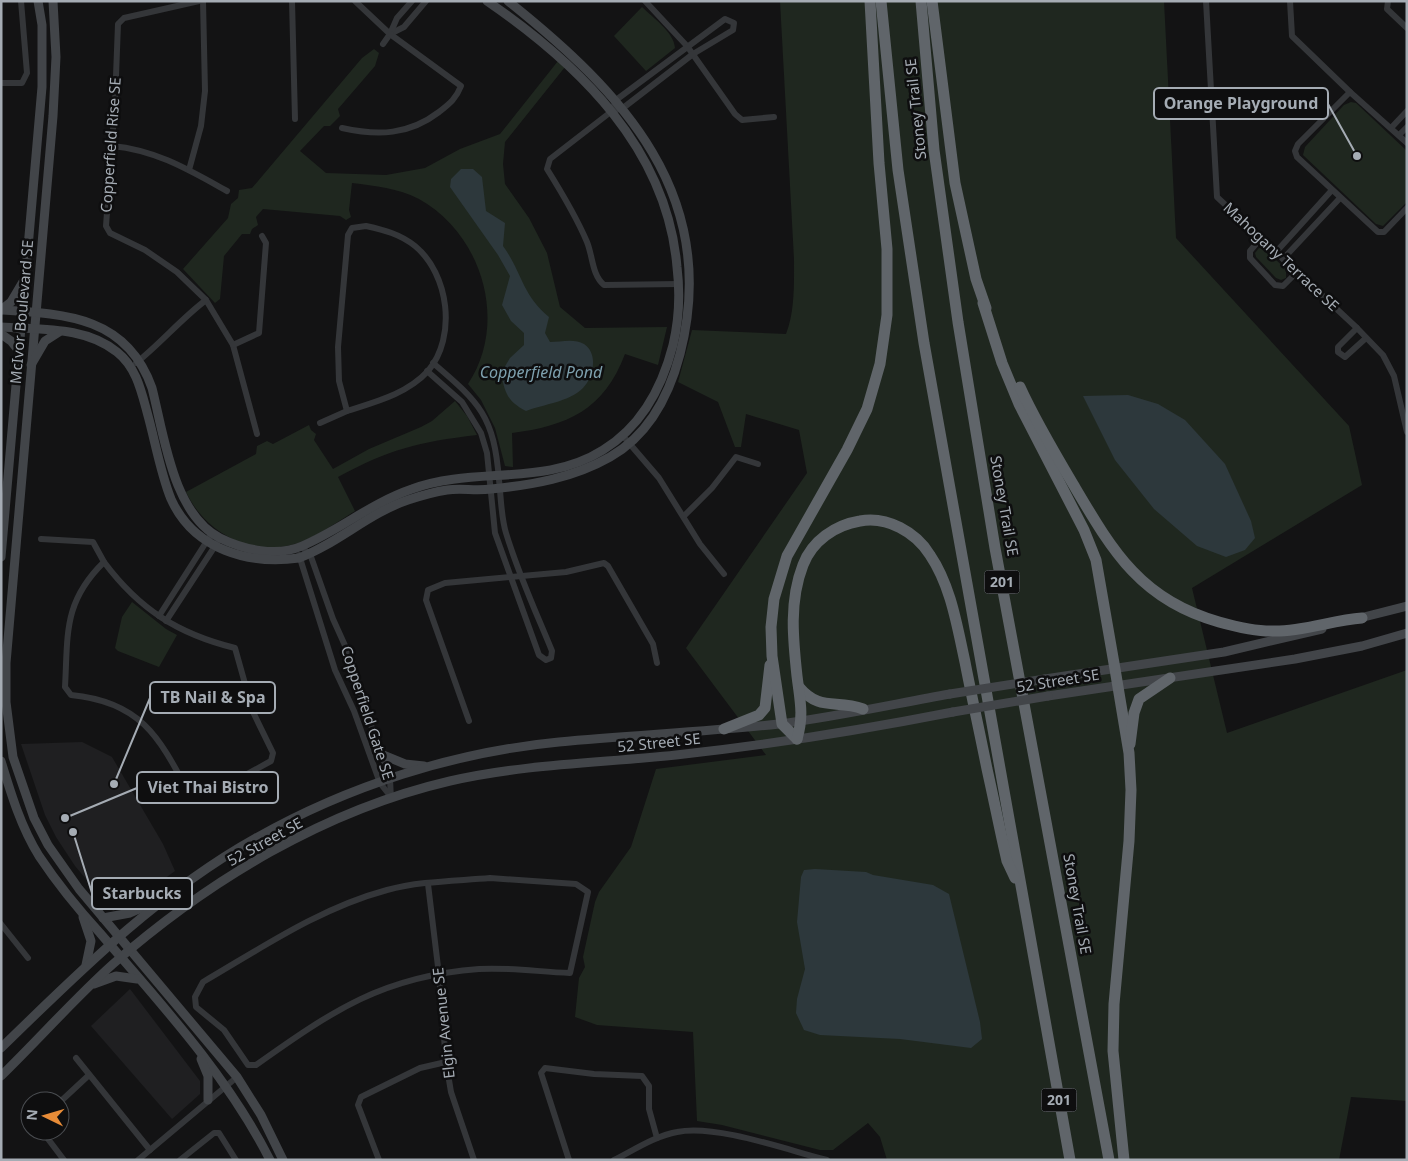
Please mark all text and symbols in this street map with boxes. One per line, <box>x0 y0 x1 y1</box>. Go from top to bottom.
street label: Stoney Trail SE <box>900 57 930 161</box>
street label: Copperfield Rise SE <box>95 77 125 213</box>
callout: Orange Playground <box>1154 88 1328 119</box>
text: Orange Playground <box>1164 92 1318 114</box>
street label: Mahogany Terrace SE <box>1220 197 1344 315</box>
street label: McIvor Boulevard SE <box>5 239 37 385</box>
water label: Copperfield Pond <box>480 361 603 383</box>
street label: Stoney Trail SE <box>986 454 1024 558</box>
road number: 201 <box>984 570 1020 594</box>
street label: Copperfield Gate SE <box>337 643 399 782</box>
street label: 52 Street SE <box>1015 664 1101 696</box>
callout: TB Nail & Spa <box>150 682 275 713</box>
text: TB Nail & Spa <box>160 686 266 708</box>
street label: 52 Street SE <box>616 728 701 756</box>
callout: Viet Thai Bistro <box>137 772 278 803</box>
text: Viet Thai Bistro <box>147 776 269 798</box>
street label: 52 Street SE <box>223 812 306 870</box>
street label: Stoney Trail SE <box>1059 852 1097 956</box>
callout: Starbucks <box>92 878 192 909</box>
text: Starbucks <box>102 882 182 904</box>
street label: Elgin Avenue SE <box>427 967 459 1080</box>
road number: 201 <box>1042 1088 1076 1112</box>
north arrow <box>20 1091 70 1141</box>
text: N <box>22 1108 42 1121</box>

